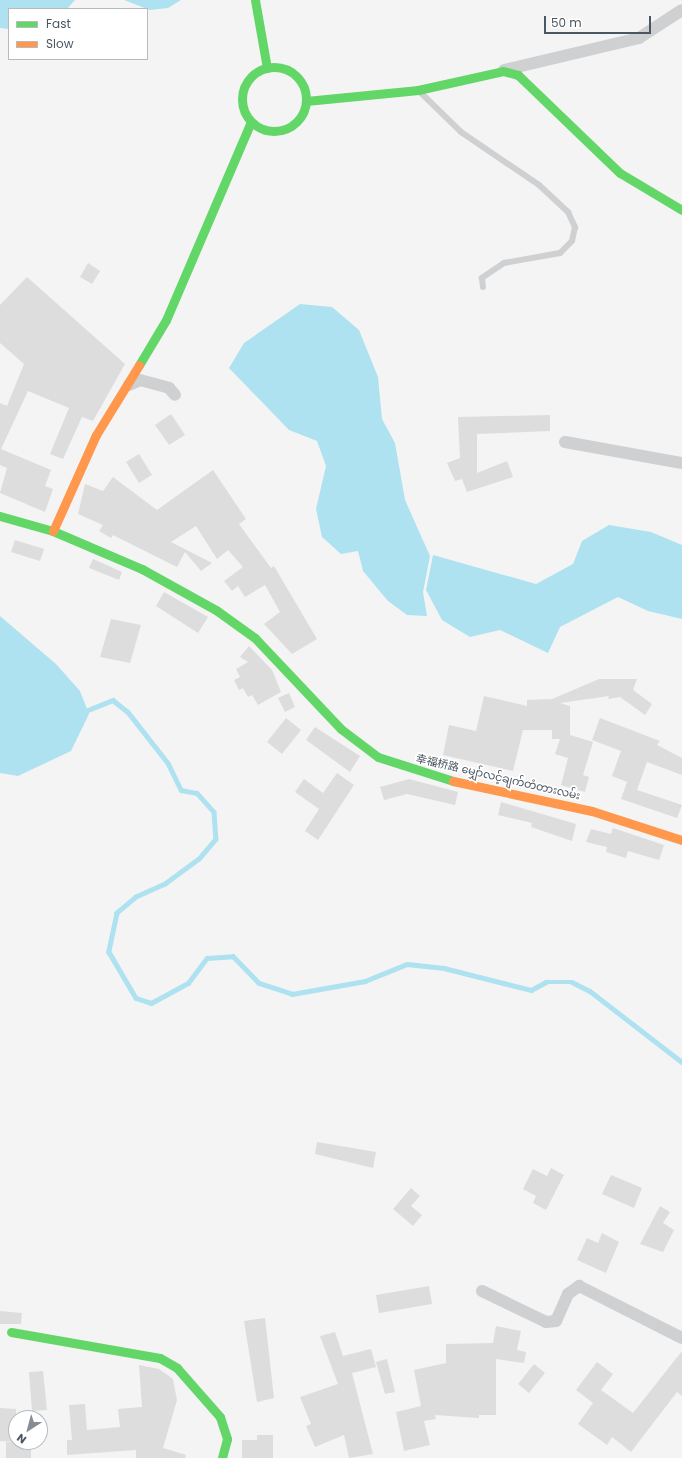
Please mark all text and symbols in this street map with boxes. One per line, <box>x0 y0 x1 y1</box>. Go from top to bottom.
legend <box>8 8 148 60</box>
scale bar <box>546 8 653 34</box>
text: 50 m <box>551 14 582 31</box>
text: Fast <box>46 15 71 32</box>
text: Slow <box>46 35 74 52</box>
street label: 幸福桥路 မျှော်လင့်ချက်တံတားလမ်း <box>415 752 581 802</box>
north arrow <box>8 1410 48 1450</box>
text: N <box>13 1430 30 1448</box>

